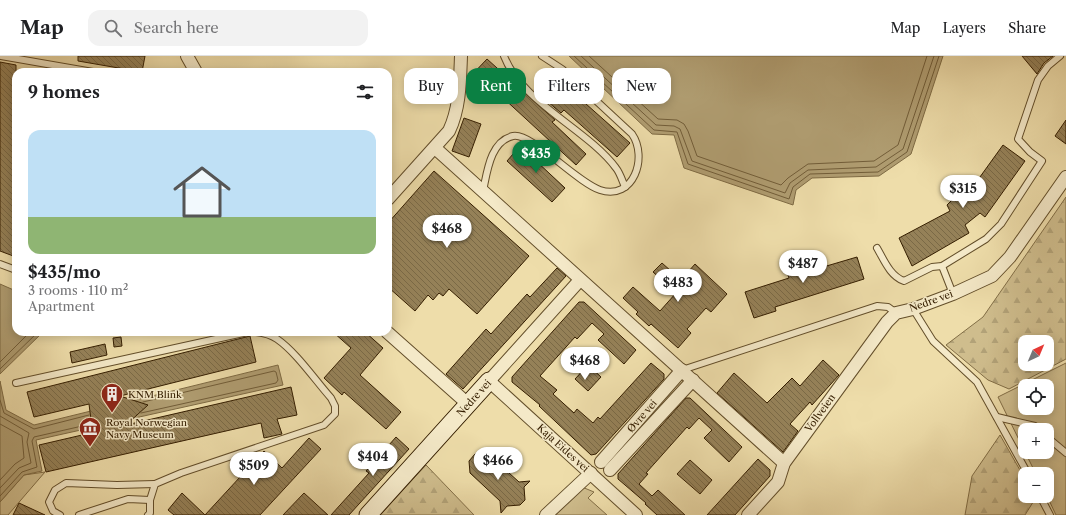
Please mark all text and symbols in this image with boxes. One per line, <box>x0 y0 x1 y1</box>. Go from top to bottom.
search box <box>88 10 368 46</box>
text: Map <box>20 16 64 39</box>
icon: search <box>102 17 124 39</box>
text: Search here <box>134 18 219 37</box>
text: Map <box>890 19 920 37</box>
text: Layers <box>942 19 986 37</box>
text: Share <box>1008 19 1046 37</box>
chip: Buy <box>404 68 458 104</box>
chip: Rent <box>466 68 526 104</box>
chip: Filters <box>534 68 604 104</box>
chip: New <box>612 68 671 104</box>
icon: filters <box>354 81 376 103</box>
text: 9 homes <box>28 82 100 102</box>
pin: $435 <box>512 140 560 174</box>
text: $435 <box>521 145 551 161</box>
icon: home <box>166 156 238 228</box>
pin: $315 <box>939 175 987 209</box>
text: $315 <box>949 180 977 196</box>
pin: $468 <box>423 215 471 249</box>
text: $468 <box>432 220 462 236</box>
pin: $487 <box>779 250 827 284</box>
text: $487 <box>788 255 818 271</box>
text: $435/mo <box>28 262 101 282</box>
pin: $483 <box>654 269 702 303</box>
text: $483 <box>663 274 693 290</box>
text: 3 rooms · 110 m² <box>28 282 128 298</box>
street label: Nedre vei <box>907 287 955 315</box>
text: Apartment <box>28 298 95 314</box>
north arrow <box>1018 335 1054 371</box>
map controls <box>1018 335 1054 503</box>
pin: $468 <box>561 347 609 381</box>
text: $468 <box>570 352 600 368</box>
street label: Nedre vei <box>454 377 494 419</box>
button: locate <box>1018 379 1054 415</box>
building icon: KNM Blink <box>99 381 125 414</box>
place label: KNM Blink <box>128 388 183 401</box>
street label: Vollveien <box>801 391 839 435</box>
street label: Øvre vei <box>624 397 660 435</box>
museum icon: Royal Norwegian Navy Museum <box>77 415 103 448</box>
place label: Royal Norwegian Navy Museum <box>106 416 188 441</box>
street label: Kaja Eides vei <box>534 421 592 475</box>
button: + <box>1018 423 1054 459</box>
pin: $404 <box>349 443 397 477</box>
pin: $466 <box>474 447 522 481</box>
text: $404 <box>358 448 388 464</box>
pin: $509 <box>230 452 278 486</box>
text: $466 <box>483 452 513 468</box>
text: $509 <box>239 457 269 473</box>
button: − <box>1018 467 1054 503</box>

